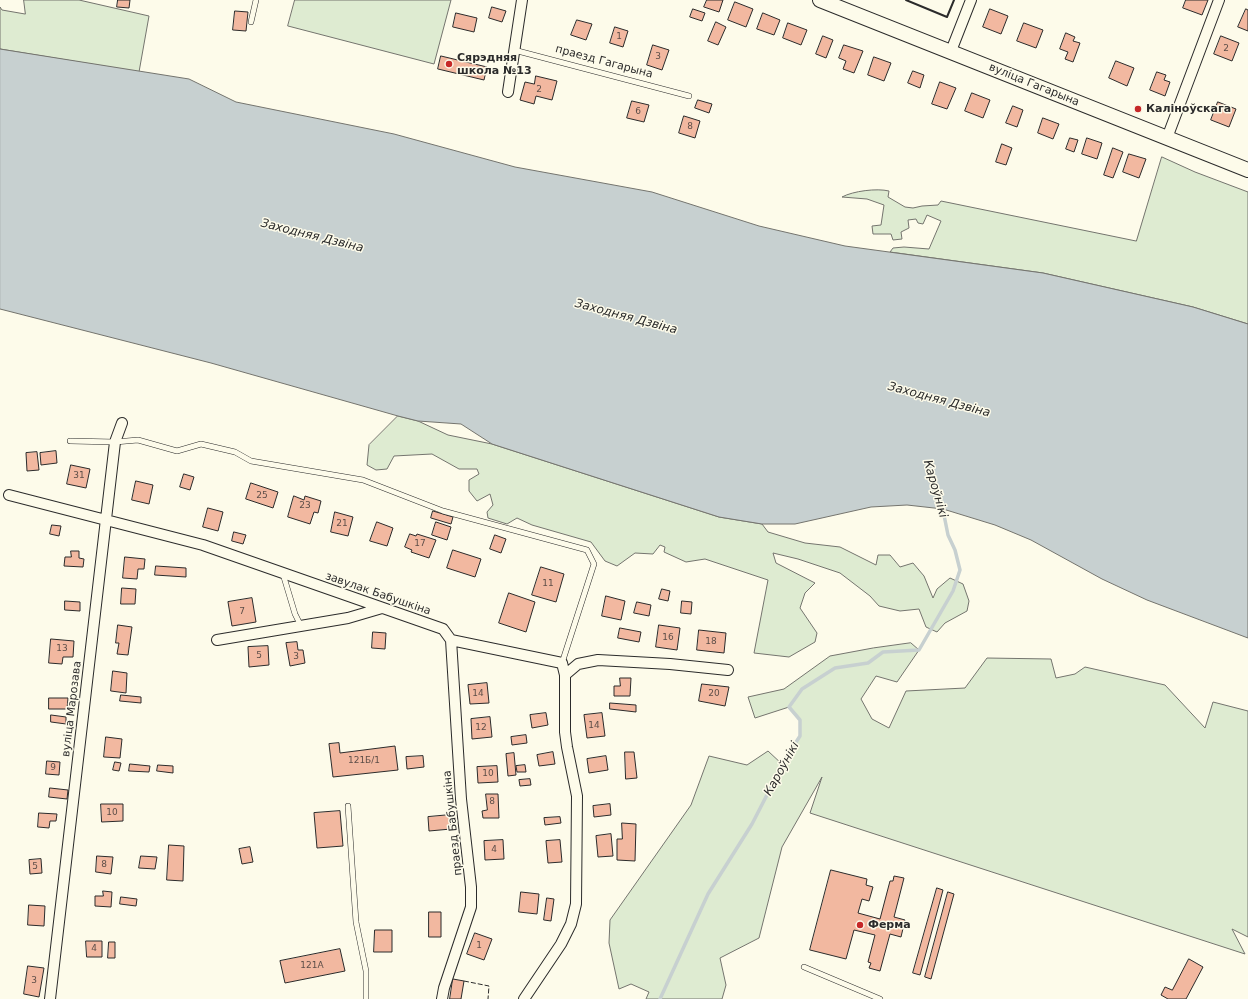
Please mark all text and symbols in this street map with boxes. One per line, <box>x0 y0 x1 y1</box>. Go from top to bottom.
house number: 1 <box>616 32 622 42</box>
street label: праезд Гагарына <box>554 43 654 81</box>
house number: 2 <box>1223 44 1229 54</box>
place label: Сярэдняя школа №13 <box>457 51 532 77</box>
house number: 3 <box>655 52 661 62</box>
marker: Сярэдняя школа №13 <box>444 59 454 69</box>
street label: вуліца Гагарына <box>987 61 1081 109</box>
house number: 2 <box>536 85 542 95</box>
place label: Каліноўскага <box>1146 102 1231 116</box>
marker: Каліноўскага <box>1133 104 1143 114</box>
house number: 6 <box>635 107 641 117</box>
house number: 8 <box>687 122 693 132</box>
water label: Заходняя Дзвіна <box>259 216 365 256</box>
water label: Заходняя Дзвіна <box>573 296 679 338</box>
water label: Заходняя Дзвіна <box>886 379 992 421</box>
water label: Кароўнікі <box>920 458 950 520</box>
house number: 31 <box>73 471 85 481</box>
house number: 25 <box>256 491 268 501</box>
house number: 23 <box>299 501 311 511</box>
house number: 21 <box>336 519 348 529</box>
house number: 17 <box>414 539 426 549</box>
street label: завулак Бабушкіна <box>323 570 433 618</box>
house number: 11 <box>542 579 554 589</box>
house number: 7 <box>239 607 245 617</box>
house number: 16 <box>662 633 674 643</box>
house number: 18 <box>705 637 717 647</box>
house number: 13 <box>56 644 68 654</box>
house number: 5 <box>256 651 262 661</box>
house number: 3 <box>293 652 299 662</box>
street label: вуліца Марозава <box>60 660 84 758</box>
house number: 14 <box>472 689 484 699</box>
house number: 20 <box>708 689 720 699</box>
house number: 14 <box>588 721 600 731</box>
house number: 12 <box>475 723 487 733</box>
water label: Кароўнікі <box>761 739 803 799</box>
house number: 121Б/1 <box>348 756 380 766</box>
house number: 9 <box>50 763 56 773</box>
house number: 10 <box>482 769 494 779</box>
street label: праезд Бабушкіна <box>441 770 465 876</box>
house number: 8 <box>489 797 495 807</box>
house number: 10 <box>106 808 118 818</box>
house number: 4 <box>491 845 497 855</box>
house number: 8 <box>101 860 107 870</box>
house number: 5 <box>32 862 38 872</box>
place label: Ферма <box>868 918 911 932</box>
marker: Ферма <box>855 920 865 930</box>
house number: 1 <box>476 941 482 951</box>
house number: 4 <box>91 944 97 954</box>
house number: 121А <box>300 961 324 971</box>
house number: 3 <box>31 976 37 986</box>

